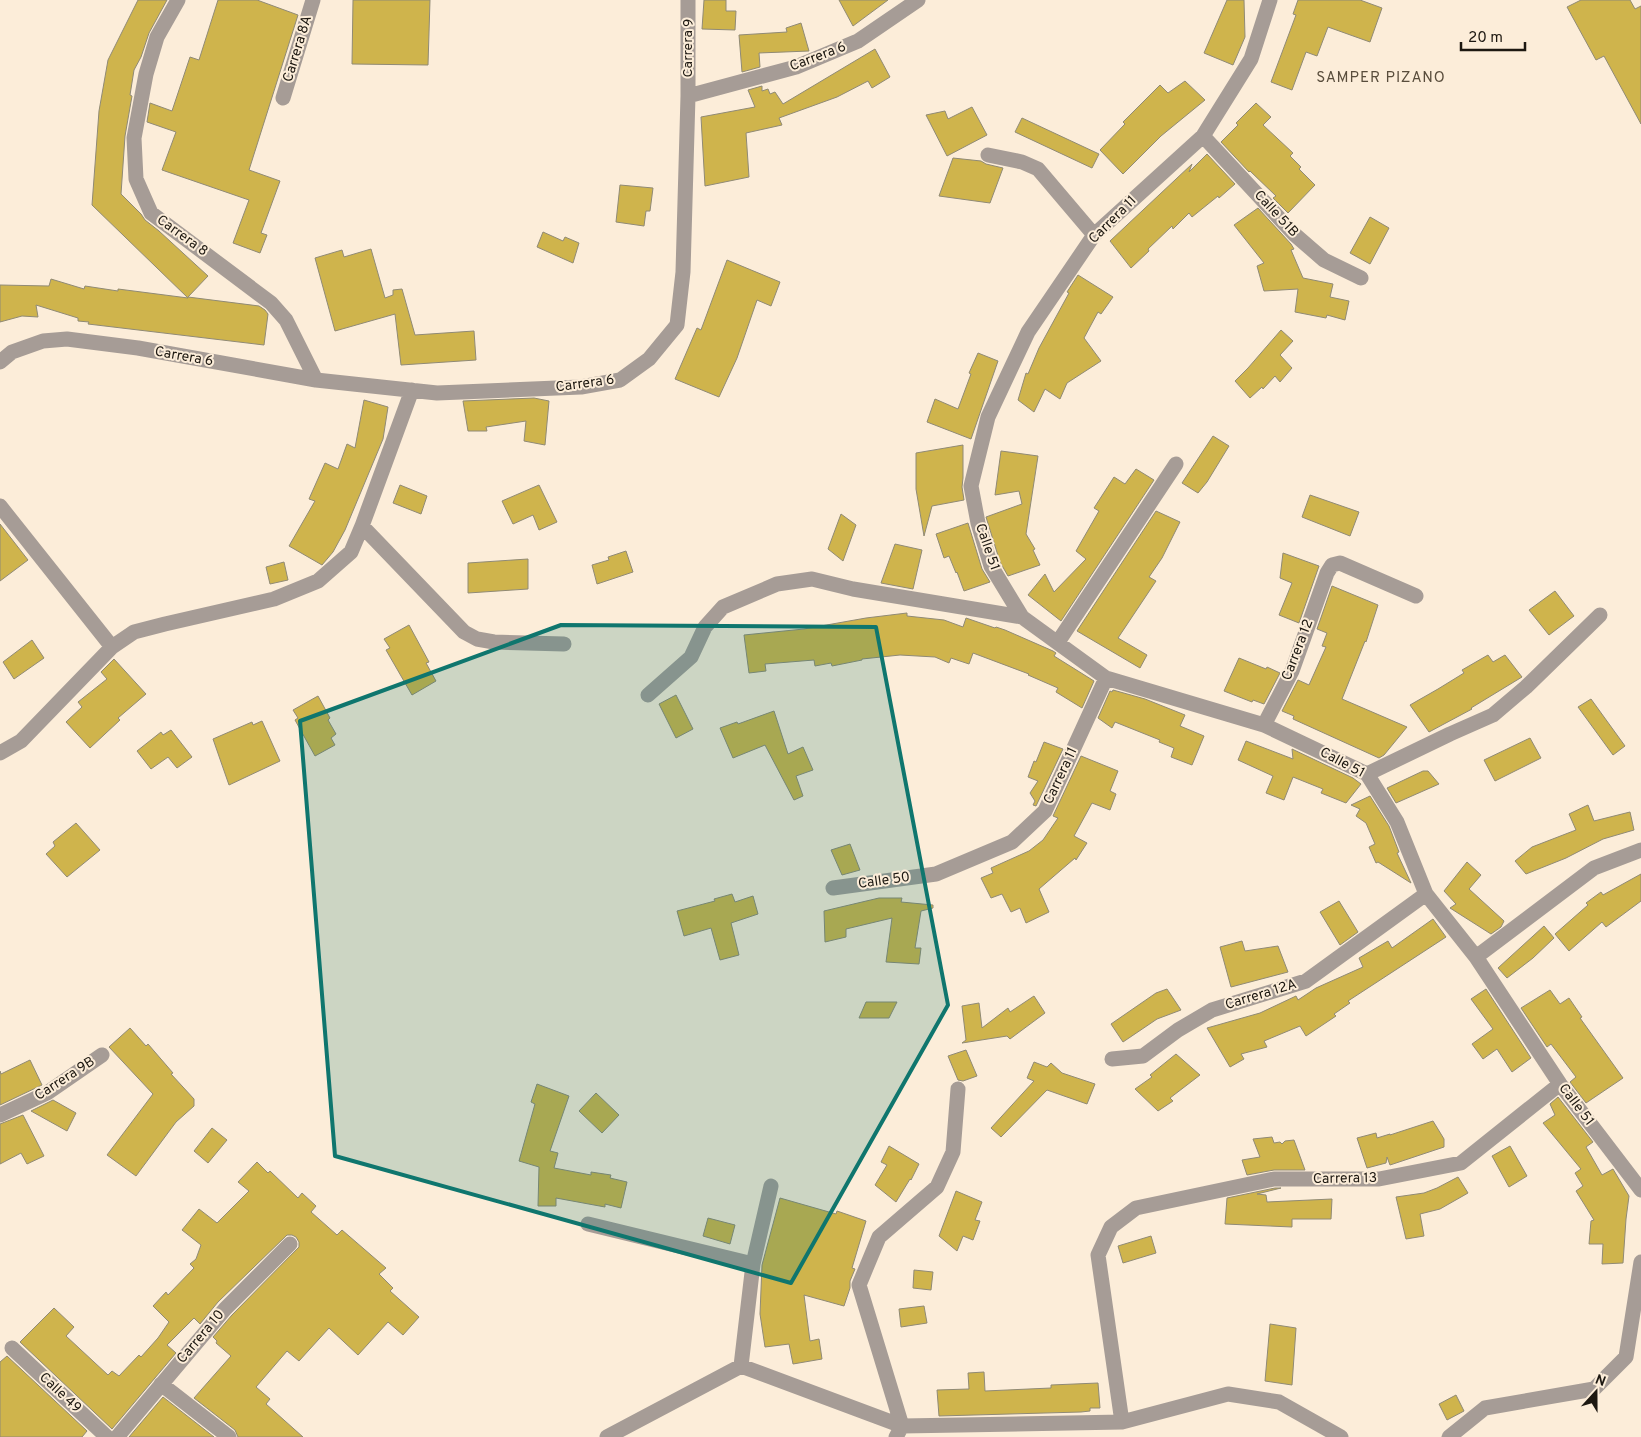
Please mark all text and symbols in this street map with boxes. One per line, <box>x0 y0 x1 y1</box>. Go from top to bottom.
street label: Carrera 8A <box>280 14 316 84</box>
street label: Carrera 9 <box>680 19 697 77</box>
scale bar <box>1461 20 1525 52</box>
text: 20 m <box>1468 29 1503 48</box>
street label: Carrera 6 <box>787 39 849 75</box>
district label: SAMPER PIZANO <box>1316 69 1446 88</box>
street label: Calle 51B <box>1250 187 1302 241</box>
street label: Carrera 11 <box>1085 192 1141 248</box>
street label: Carrera 8 <box>153 212 211 260</box>
street label: Carrera 6 <box>154 344 214 370</box>
street label: Carrera 6 <box>555 371 615 397</box>
street label: Calle 51 <box>971 521 1003 573</box>
street label: Carrera 12 <box>1279 617 1317 683</box>
street label: Calle 51 <box>1317 744 1367 782</box>
street label: Carrera 11 <box>1040 745 1082 807</box>
street label: Calle 50 <box>857 869 911 893</box>
street label: Carrera 12A <box>1223 976 1299 1014</box>
street label: Carrera 9B <box>32 1053 98 1105</box>
street label: Calle 51 <box>1555 1081 1597 1129</box>
street label: Carrera 13 <box>1313 1170 1377 1188</box>
street label: Carrera 10 <box>174 1307 228 1367</box>
north arrow <box>1571 1367 1621 1417</box>
street label: Calle 49 <box>35 1369 85 1417</box>
text: N <box>1592 1372 1608 1391</box>

